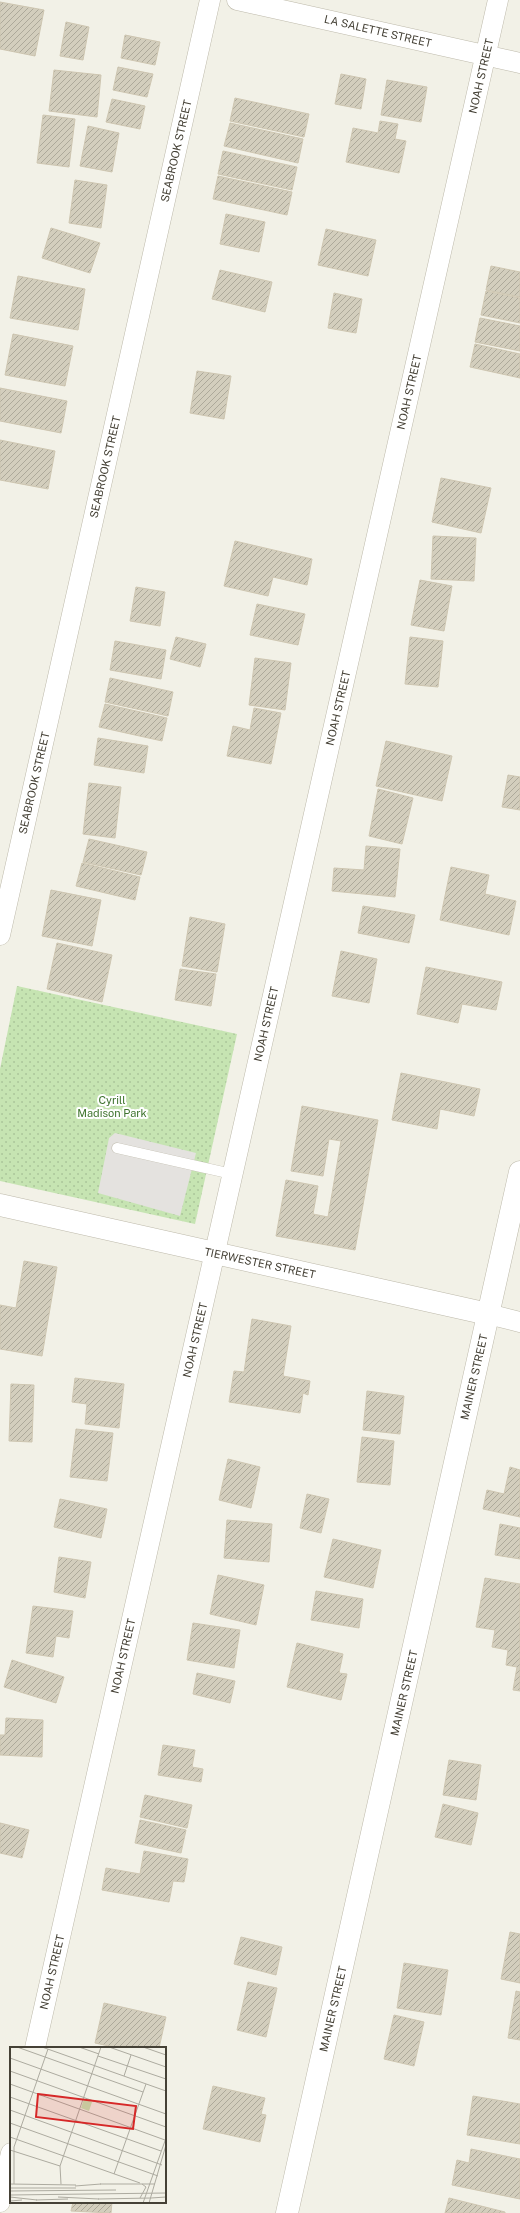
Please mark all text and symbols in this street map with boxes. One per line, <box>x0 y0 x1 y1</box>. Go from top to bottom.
street label: LA SALETTE STREET <box>323 13 433 49</box>
street label: NOAH STREET <box>467 37 496 115</box>
street label: SEABROOK STREET <box>158 98 194 203</box>
street label: NOAH STREET <box>395 353 424 431</box>
street label: SEABROOK STREET <box>87 414 123 519</box>
street label: NOAH STREET <box>324 669 353 747</box>
street label: SEABROOK STREET <box>16 730 52 835</box>
street label: NOAH STREET <box>252 985 281 1063</box>
park label: Cyrill Madison Park <box>77 1094 147 1119</box>
street label: TIERWESTER STREET <box>203 1245 317 1281</box>
street label: NOAH STREET <box>181 1301 210 1379</box>
street label: MAINER STREET <box>458 1333 490 1421</box>
street label: NOAH STREET <box>109 1617 138 1695</box>
street label: MAINER STREET <box>388 1649 420 1737</box>
street label: NOAH STREET <box>38 1933 67 2011</box>
street label: MAINER STREET <box>317 1965 349 2053</box>
inset map <box>10 2047 166 2203</box>

